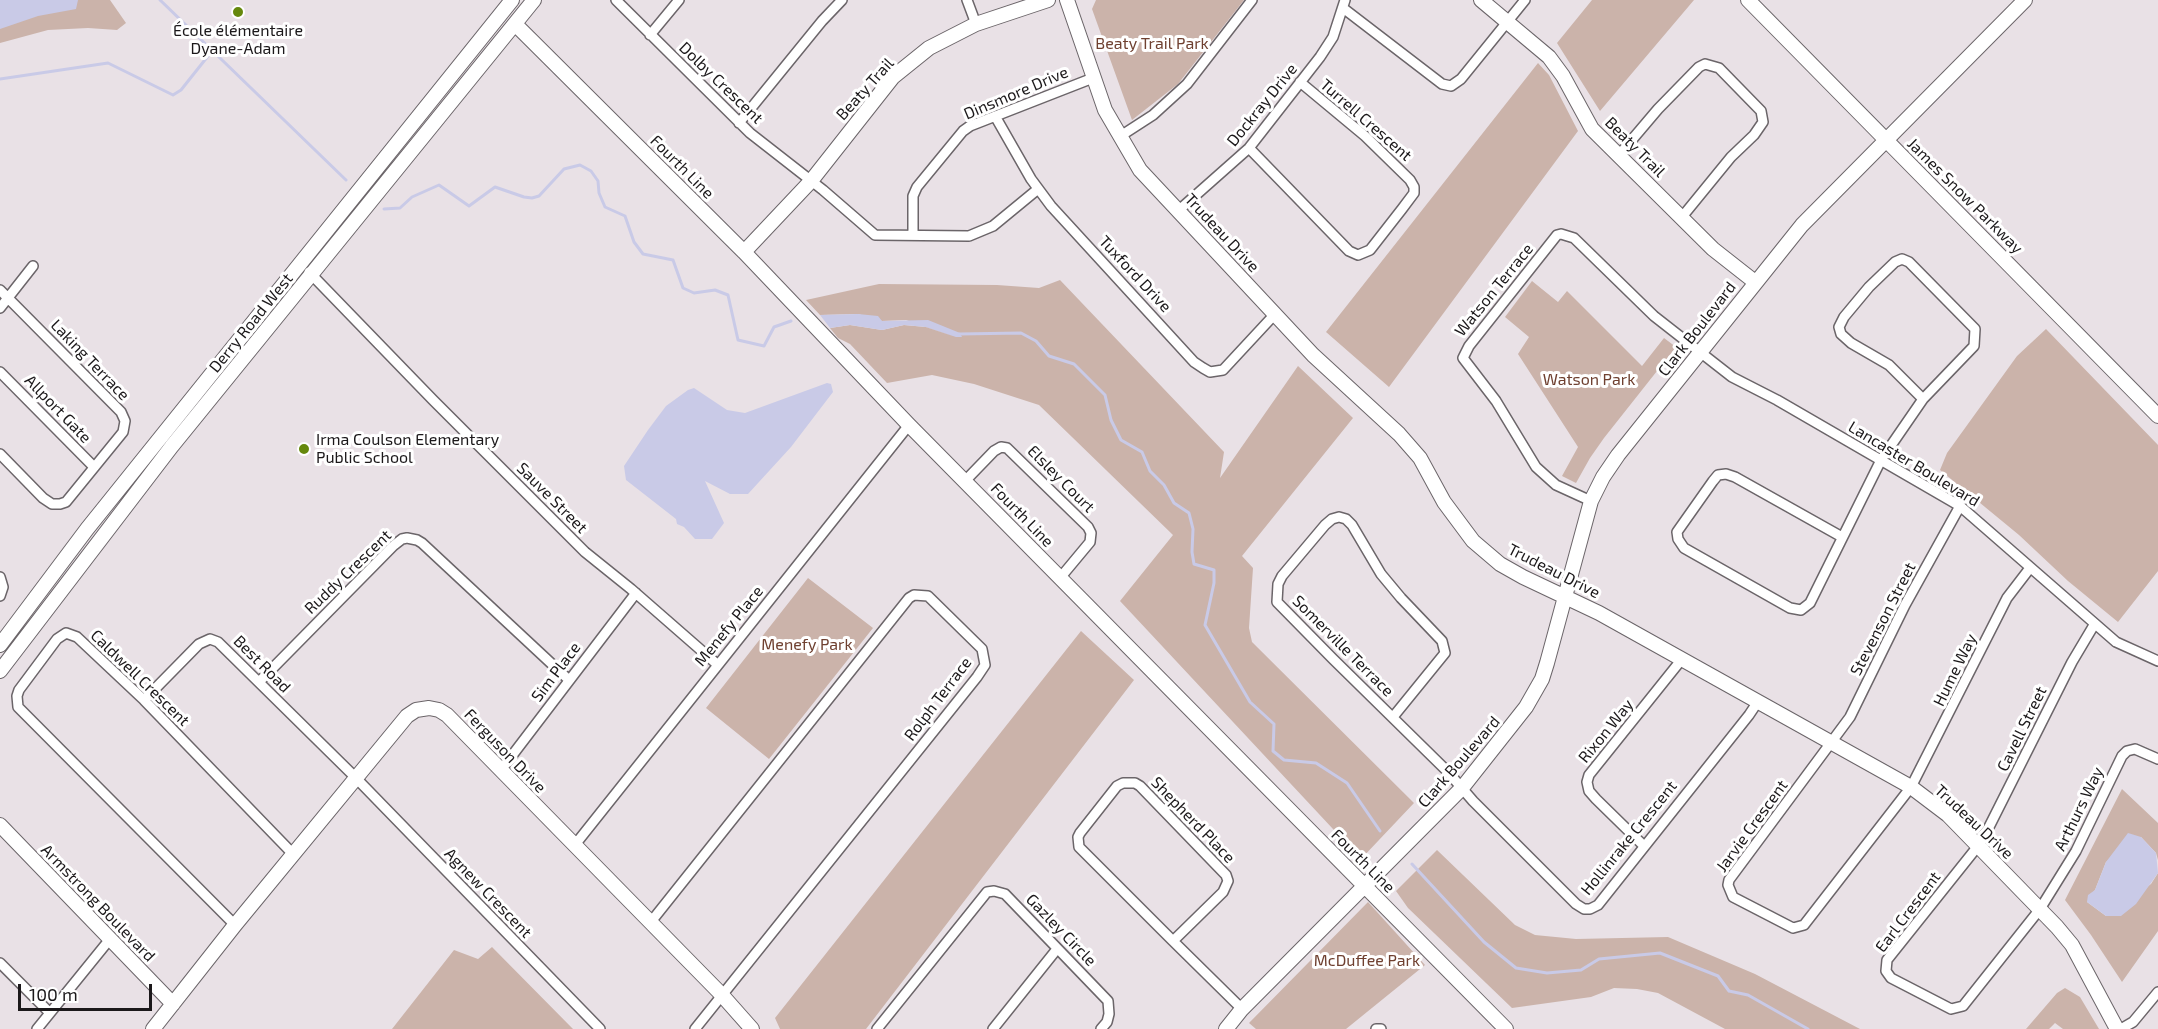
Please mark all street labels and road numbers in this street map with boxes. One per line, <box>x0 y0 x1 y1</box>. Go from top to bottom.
street label: Dolby Crescent <box>675 38 767 128</box>
street label: Beaty Trail <box>832 54 898 124</box>
street label: Dockray Drive <box>1223 60 1301 150</box>
street label: Dinsmore Drive <box>961 62 1071 124</box>
street label: Turrell Crescent <box>1316 75 1416 165</box>
street label: Beaty Trail <box>1601 113 1669 181</box>
street label: Fourth Line <box>646 131 718 203</box>
street label: James Snow Parkway <box>1903 134 2027 258</box>
street label: Trudeau Drive <box>1181 190 1263 276</box>
street label: Tuxford Drive <box>1095 232 1175 316</box>
street label: Watson Terrace <box>1451 240 1537 340</box>
street label: Derry Road West <box>205 269 297 377</box>
street label: Clark Boulevard <box>1654 278 1740 380</box>
street label: Laking Terrace <box>47 316 133 404</box>
street label: Allport Gate <box>21 371 95 447</box>
street label: Lancaster Boulevard <box>1845 417 1983 511</box>
street label: Elsley Court <box>1023 441 1099 517</box>
street label: Sauve Street <box>513 459 591 537</box>
street label: Fourth Line <box>987 479 1057 551</box>
street label: Ruddy Crescent <box>301 526 395 618</box>
street label: Trudeau Drive <box>1505 540 1603 602</box>
street label: Stevenson Street <box>1846 559 1920 679</box>
street label: Menefy Place <box>691 582 767 670</box>
street label: Somerville Terrace <box>1288 591 1398 701</box>
street label: Caldwell Crescent <box>86 626 194 730</box>
street label: Best Road <box>229 631 295 697</box>
street label: Hume Way <box>1929 631 1981 709</box>
street label: Sim Place <box>527 638 585 706</box>
street label: Rolph Terrace <box>900 653 976 745</box>
street label: Cavell Street <box>1993 683 2051 775</box>
street label: Rixon Way <box>1575 695 1637 767</box>
street label: Ferguson Drive <box>460 705 550 797</box>
street label: Clark Boulevard <box>1414 712 1504 812</box>
street label: Arthurs Way <box>2050 764 2108 854</box>
street label: Shepherd Place <box>1147 773 1239 867</box>
street label: Jarvie Crescent <box>1712 776 1792 876</box>
street label: Hollinrake Crescent <box>1577 777 1681 899</box>
street label: Trudeau Drive <box>1931 781 2017 863</box>
street label: Fourth Line <box>1327 825 1399 897</box>
street label: Armstrong Boulevard <box>37 840 159 966</box>
street label: Agnew Crescent <box>440 844 536 942</box>
street label: Earl Crescent <box>1871 868 1945 956</box>
street label: Gazley Circle <box>1022 890 1100 970</box>

